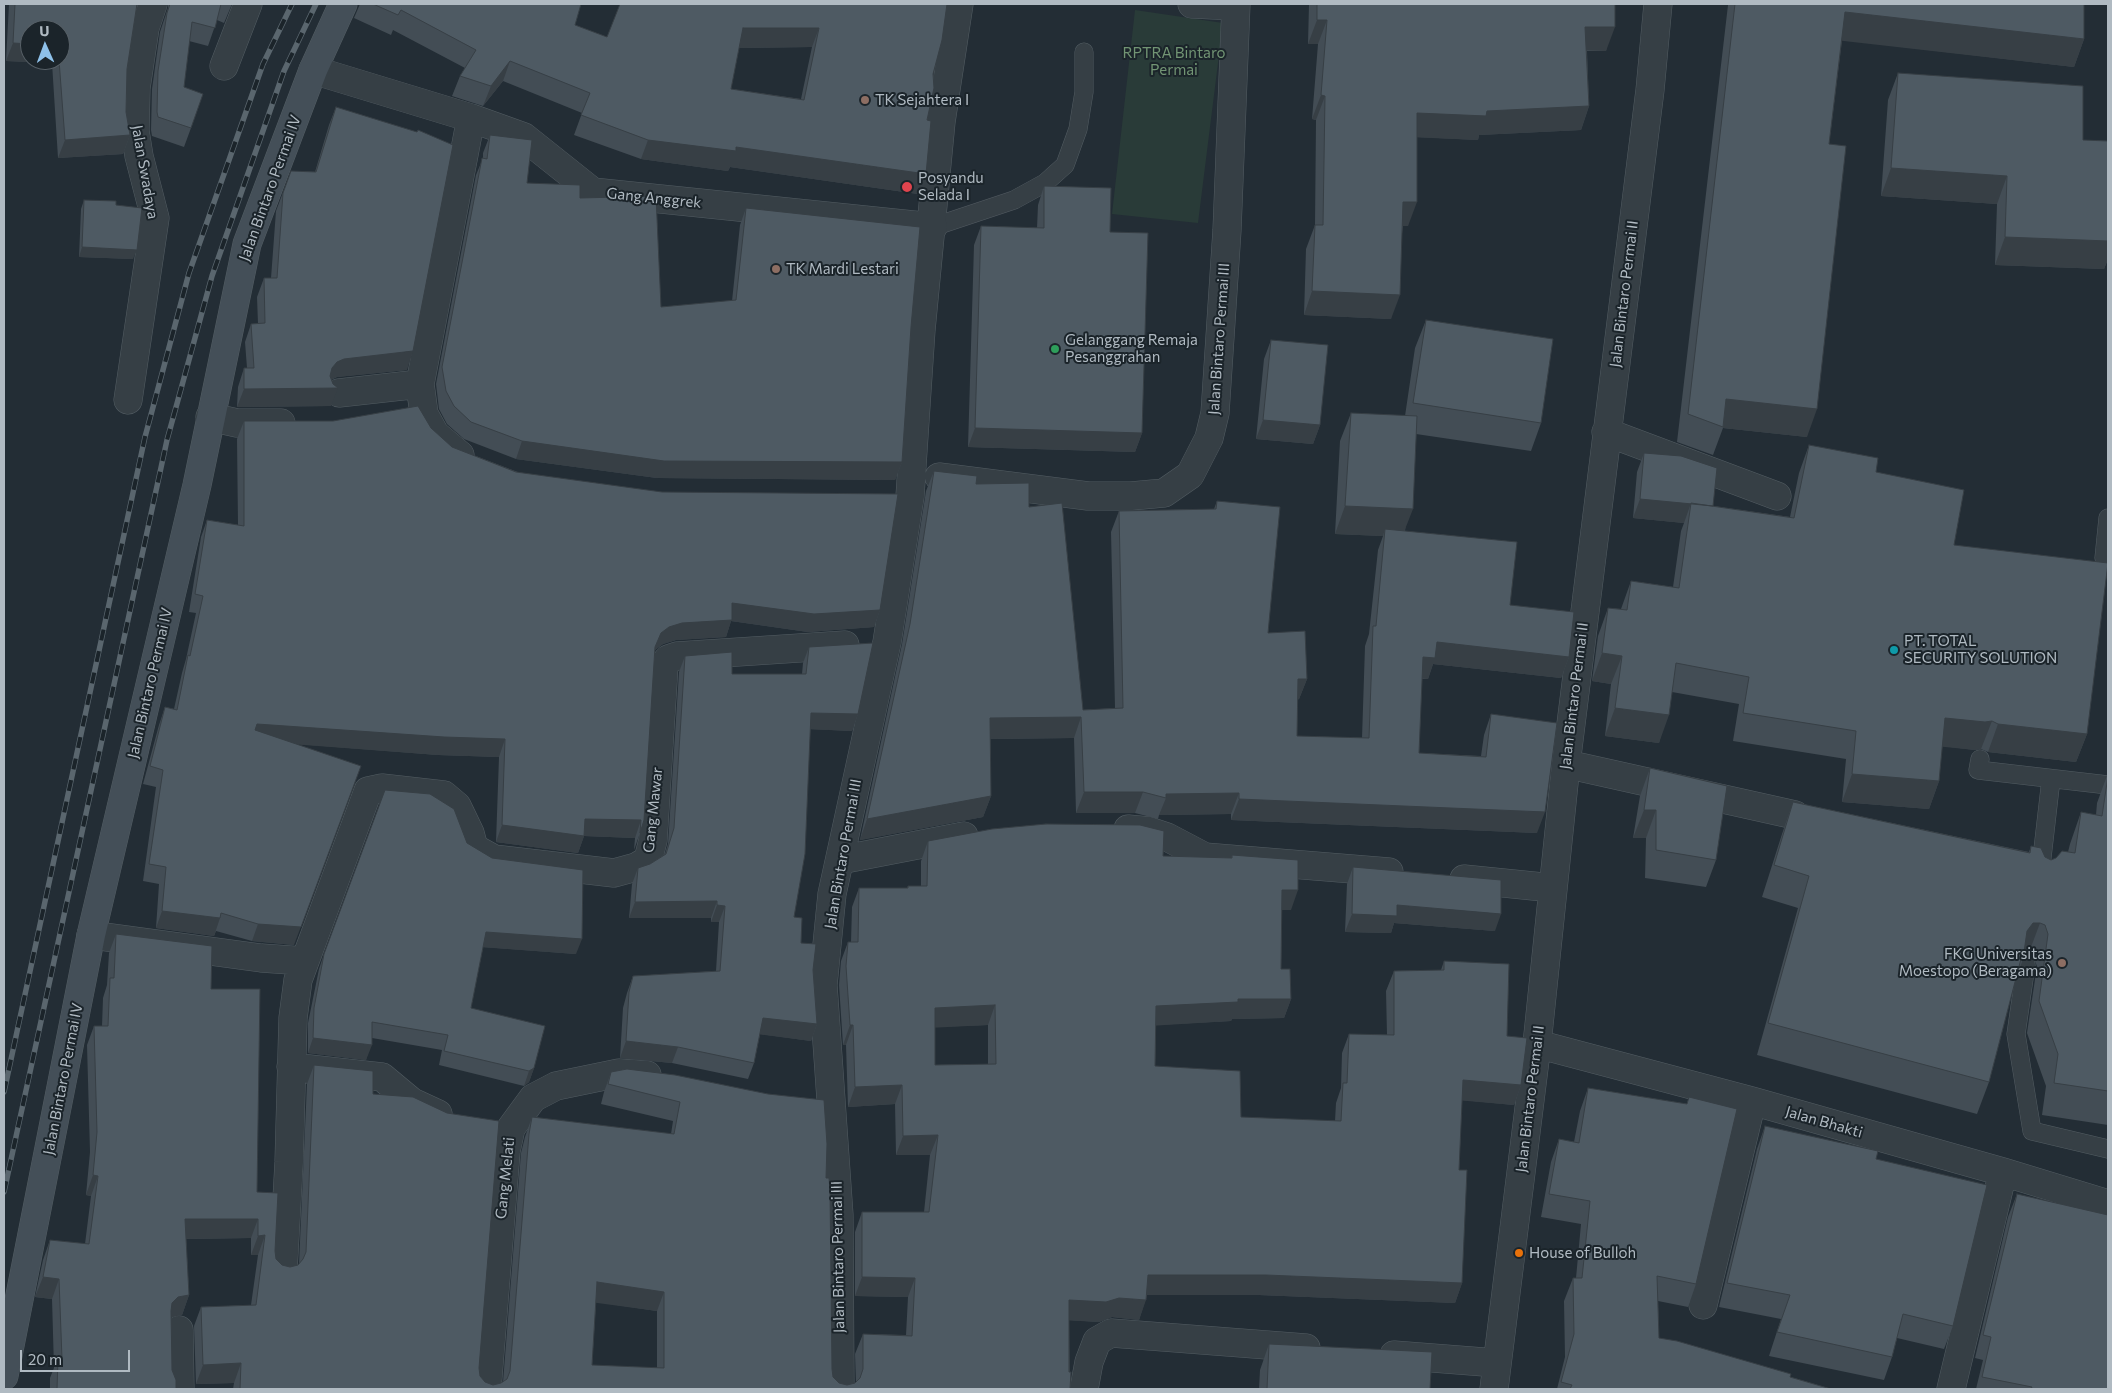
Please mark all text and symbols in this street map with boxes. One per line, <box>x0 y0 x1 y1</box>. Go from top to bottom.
north arrow <box>20 20 70 70</box>
text: U <box>39 22 50 39</box>
park label: RPTRA Bintaro Permai <box>1122 44 1226 79</box>
place label: TK Sejahtera I <box>875 91 969 109</box>
marker: TK Sejahtera I <box>859 94 871 106</box>
street label: Jalan Bintaro Permai IV <box>235 112 305 264</box>
street label: Jalan Swadaya <box>128 124 162 220</box>
place label: Posyandu Selada I <box>918 169 984 204</box>
marker: Posyandu Selada I <box>900 180 914 194</box>
street label: Gang Anggrek <box>606 184 702 212</box>
street label: Jalan Bintaro Permai II <box>1606 219 1642 369</box>
place label: TK Mardi Lestari <box>786 260 899 278</box>
street label: Jalan Bintaro Permai III <box>1205 262 1233 416</box>
marker: TK Mardi Lestari <box>770 263 782 275</box>
place label: Gelanggang Remaja Pesanggrahan <box>1065 331 1198 366</box>
marker: Gelanggang Remaja Pesanggrahan <box>1049 343 1061 355</box>
street label: Jalan Bintaro Permai IV <box>124 606 176 760</box>
street label: Jalan Bintaro Permai II <box>1556 621 1592 771</box>
place label: PT. TOTAL SECURITY SOLUTION <box>1904 632 2057 667</box>
marker: PT. TOTAL SECURITY SOLUTION <box>1888 644 1900 656</box>
street label: Gang Mawar <box>640 766 666 854</box>
street label: Jalan Bintaro Permai III <box>821 777 865 931</box>
place label: FKG Universitas Moestopo (Beragama) <box>1899 945 2052 980</box>
marker: FKG Universitas Moestopo (Beragama) <box>2056 957 2068 969</box>
street label: Jalan Bintaro Permai IV <box>39 1002 87 1156</box>
street label: Jalan Bintaro Permai II <box>1512 1024 1548 1174</box>
street label: Jalan Bhakti <box>1783 1102 1865 1142</box>
street label: Gang Melati <box>492 1136 518 1220</box>
street label: Jalan Bintaro Permai III <box>828 1181 848 1333</box>
place label: House of Bulloh <box>1529 1244 1636 1262</box>
marker: House of Bulloh <box>1513 1247 1525 1259</box>
scale bar <box>22 1340 132 1372</box>
text: 20 m <box>28 1350 62 1368</box>

